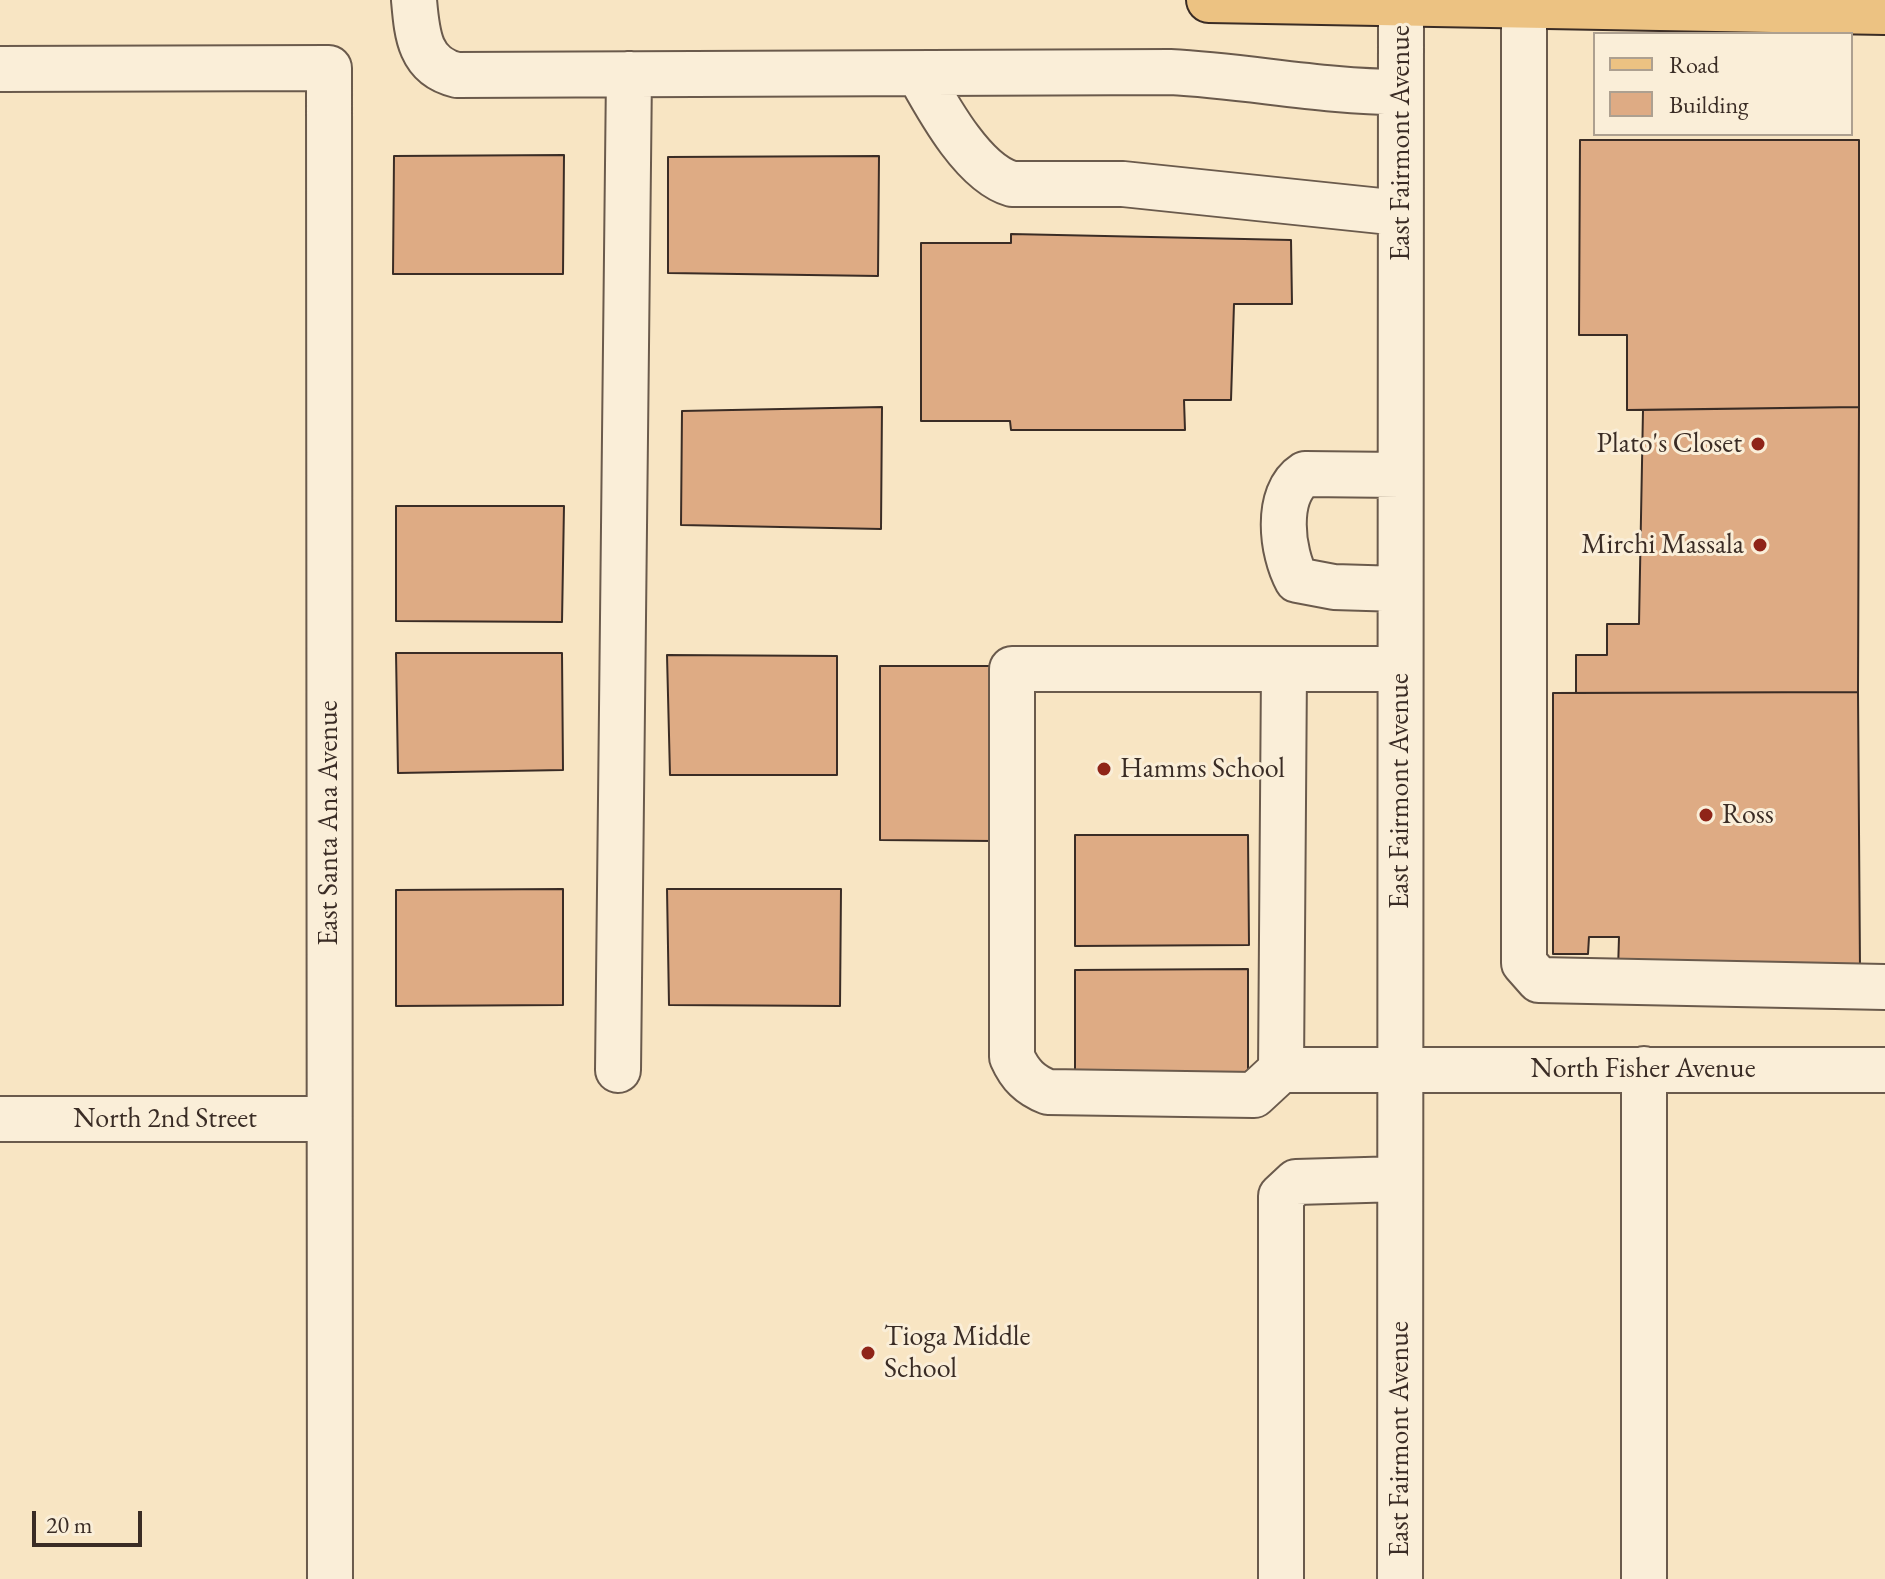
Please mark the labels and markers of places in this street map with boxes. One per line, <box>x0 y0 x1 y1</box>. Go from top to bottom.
place label: Plato's Closet <box>1597 427 1742 461</box>
marker: Plato's Closet <box>1749 435 1767 453</box>
place label: Mirchi Massala <box>1581 528 1744 562</box>
marker: Mirchi Massala <box>1751 536 1769 554</box>
place label: Hamms School <box>1120 752 1285 786</box>
marker: Hamms School <box>1095 760 1113 778</box>
place label: Ross <box>1722 798 1774 832</box>
marker: Ross <box>1697 806 1715 824</box>
place label: Tioga Middle School <box>884 1320 1030 1386</box>
marker: Tioga Middle School <box>859 1344 877 1362</box>

